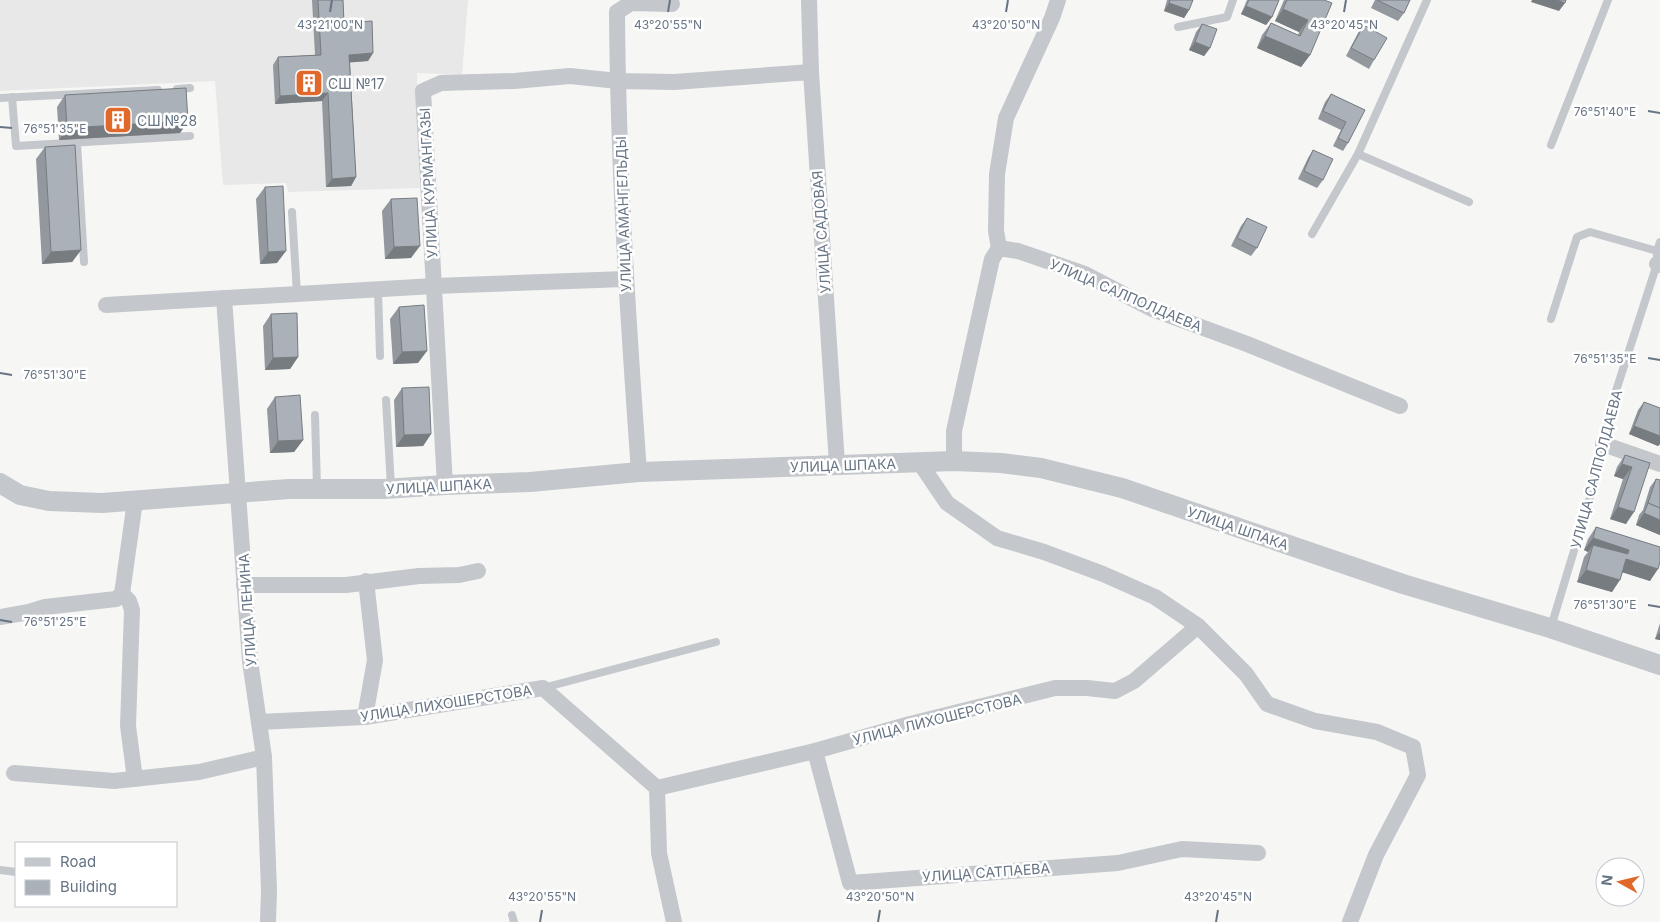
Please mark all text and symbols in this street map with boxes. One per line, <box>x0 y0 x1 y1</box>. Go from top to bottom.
text: 43°21'00"N <box>297 17 363 32</box>
text: 43°20'55"N <box>634 17 702 32</box>
text: 43°20'50"N <box>972 17 1040 32</box>
text: 43°20'45"N <box>1310 17 1378 32</box>
building icon: СШ №17 <box>294 68 324 98</box>
place label: СШ №17 <box>328 75 385 92</box>
text: 76°51'40"E <box>1574 104 1636 119</box>
building icon: СШ №28 <box>103 105 133 135</box>
street label: УЛИЦА КУРМАНГАЗЫ <box>416 107 440 259</box>
place label: СШ №28 <box>137 112 197 129</box>
text: 76°51'35"E <box>24 121 86 136</box>
street label: УЛИЦА АМАНГЕЛЬДЫ <box>612 136 634 292</box>
street label: УЛИЦА САДОВАЯ <box>808 170 834 294</box>
street label: УЛИЦА САЛПОЛДАЕВА <box>1047 255 1205 335</box>
text: 76°51'35"E <box>1574 351 1636 366</box>
text: 76°51'30"E <box>23 367 87 382</box>
street label: УЛИЦА САЛПОЛДАЕВА <box>1567 387 1625 550</box>
street label: УЛИЦА ШПАКА <box>790 455 897 475</box>
street label: УЛИЦА ШПАКА <box>386 475 493 497</box>
street label: УЛИЦА ШПАКА <box>1185 503 1291 553</box>
street label: УЛИЦА ЛЕНИНА <box>235 553 259 667</box>
text: 76°51'30"E <box>1573 597 1637 612</box>
text: 76°51'25"E <box>24 614 86 629</box>
street label: УЛИЦА ЛИХОШЕРСТОВА <box>359 681 533 725</box>
street label: УЛИЦА ЛИХОШЕРСТОВА <box>851 690 1024 748</box>
legend <box>15 842 178 907</box>
text: Road <box>60 852 96 871</box>
north arrow <box>1595 857 1645 907</box>
street label: УЛИЦА САТПАЕВА <box>921 859 1051 885</box>
text: N <box>1597 874 1616 887</box>
text: Building <box>60 877 117 896</box>
text: 43°20'55"N <box>508 889 576 904</box>
text: 43°20'50"N <box>846 889 914 904</box>
text: 43°20'45"N <box>1184 889 1252 904</box>

